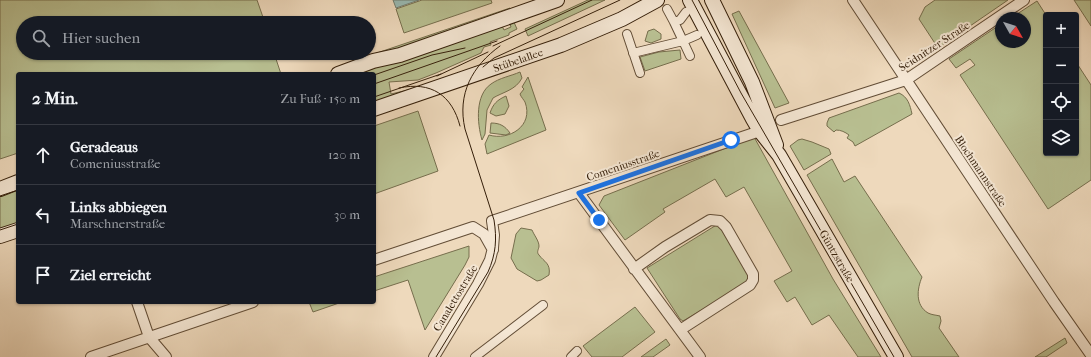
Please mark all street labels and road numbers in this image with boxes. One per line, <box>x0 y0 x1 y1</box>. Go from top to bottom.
street label: Seidnitzer Straße <box>896 18 973 74</box>
street label: Stübelallee <box>491 46 545 75</box>
street label: Blochmannstraße <box>952 133 1009 210</box>
street label: Comeniusstraße <box>585 147 662 184</box>
street label: Güntzstraße <box>816 228 857 285</box>
street label: Canalettostraße <box>431 262 481 334</box>

